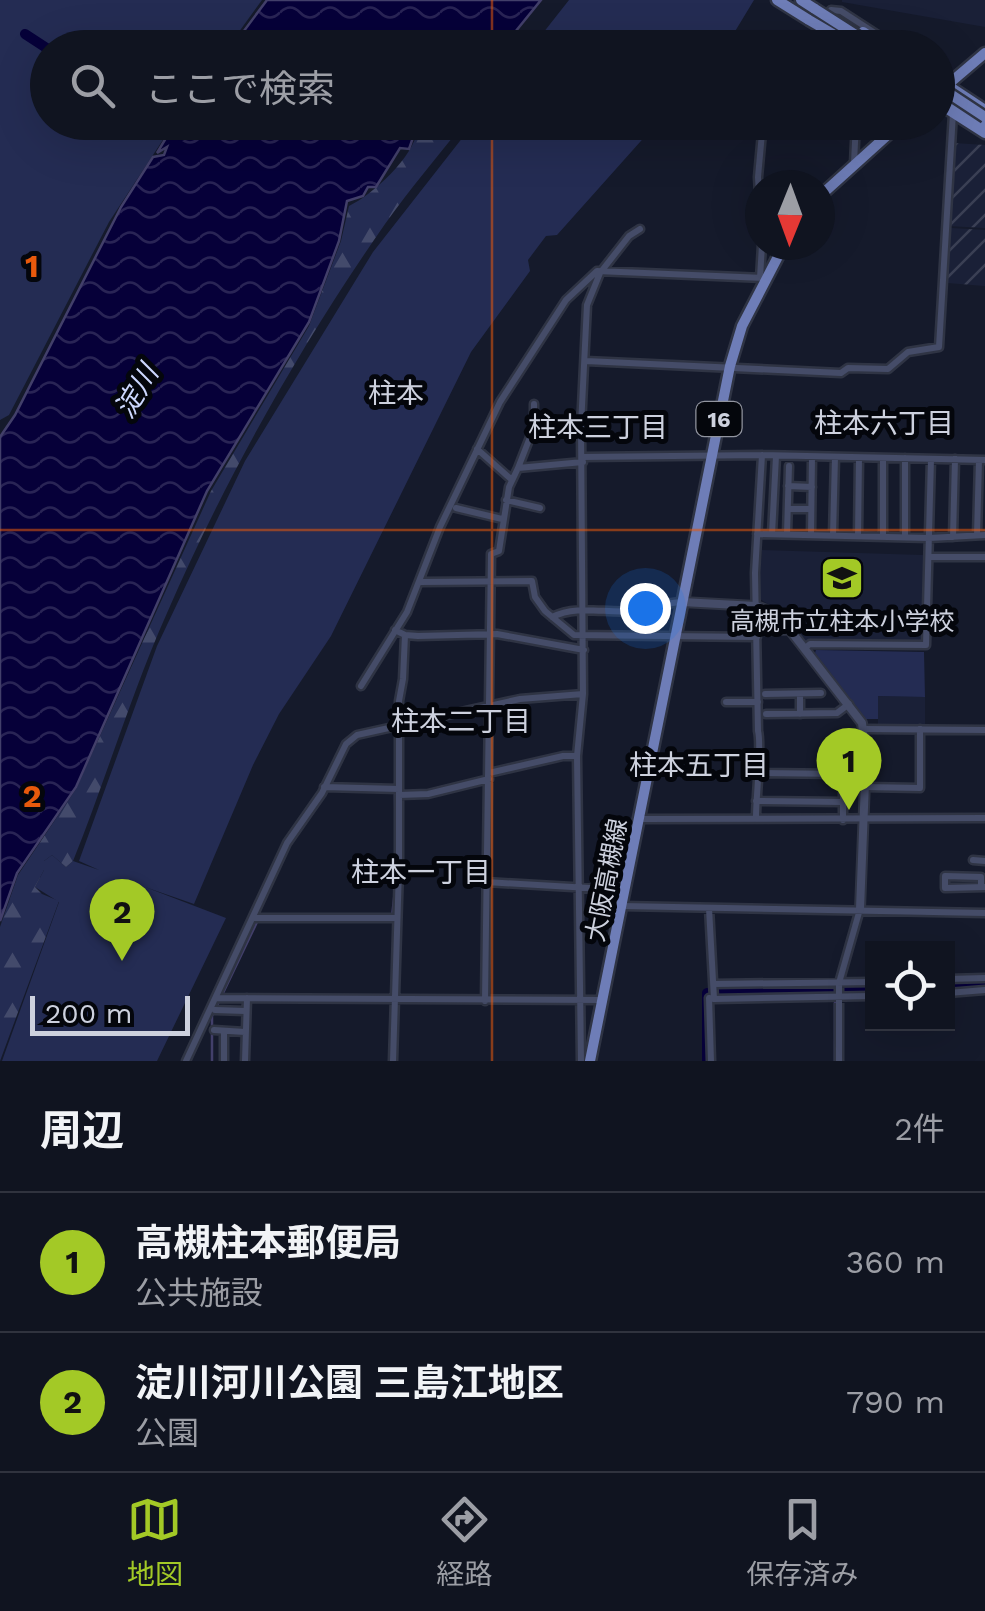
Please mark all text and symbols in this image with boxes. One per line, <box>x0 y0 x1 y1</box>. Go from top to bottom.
search box <box>30 30 955 140</box>
icon: search <box>65 58 120 113</box>
text: ここで検索 <box>145 67 335 111</box>
north arrow <box>745 170 835 260</box>
text: 1 <box>25 247 39 285</box>
water label: 淀川 <box>108 356 167 424</box>
district label: 柱本 <box>368 377 424 410</box>
road number: 16 <box>696 402 742 436</box>
district label: 柱本六丁目 <box>814 407 954 440</box>
district label: 柱本三丁目 <box>528 411 668 444</box>
school or university icon: 高槻市立柱本小学校 <box>819 555 865 601</box>
your location <box>620 583 671 634</box>
place label: 高槻市立柱本小学校 <box>729 607 955 636</box>
district label: 柱本二丁目 <box>391 705 531 738</box>
pin: 1 <box>816 728 882 810</box>
district label: 柱本五丁目 <box>629 749 769 782</box>
text: 2 <box>22 777 42 815</box>
street label: 大阪高槻線 <box>580 816 633 944</box>
district label: 柱本一丁目 <box>351 856 491 889</box>
pin: 2 <box>90 878 154 961</box>
map controls <box>865 941 955 1031</box>
button: locate <box>865 941 955 1031</box>
scale bar <box>30 991 190 1036</box>
text: 200 m <box>45 997 132 1030</box>
text: 周辺 <box>40 1106 124 1155</box>
text: 2件 <box>894 1110 945 1148</box>
text: 高槻柱本郵便局 <box>135 1221 401 1265</box>
text: 1 <box>66 1243 79 1281</box>
text: 360 m <box>846 1243 945 1281</box>
text: 公共施設 <box>135 1274 263 1312</box>
text: 淀川河川公園 三島江地区 <box>135 1361 564 1405</box>
text: 2 <box>63 1383 82 1421</box>
text: 790 m <box>846 1383 945 1421</box>
text: 公園 <box>135 1414 199 1452</box>
tab: 地図 <box>127 1492 183 1592</box>
tab: 経路 <box>436 1492 492 1592</box>
tab: 保存済み <box>746 1492 858 1592</box>

